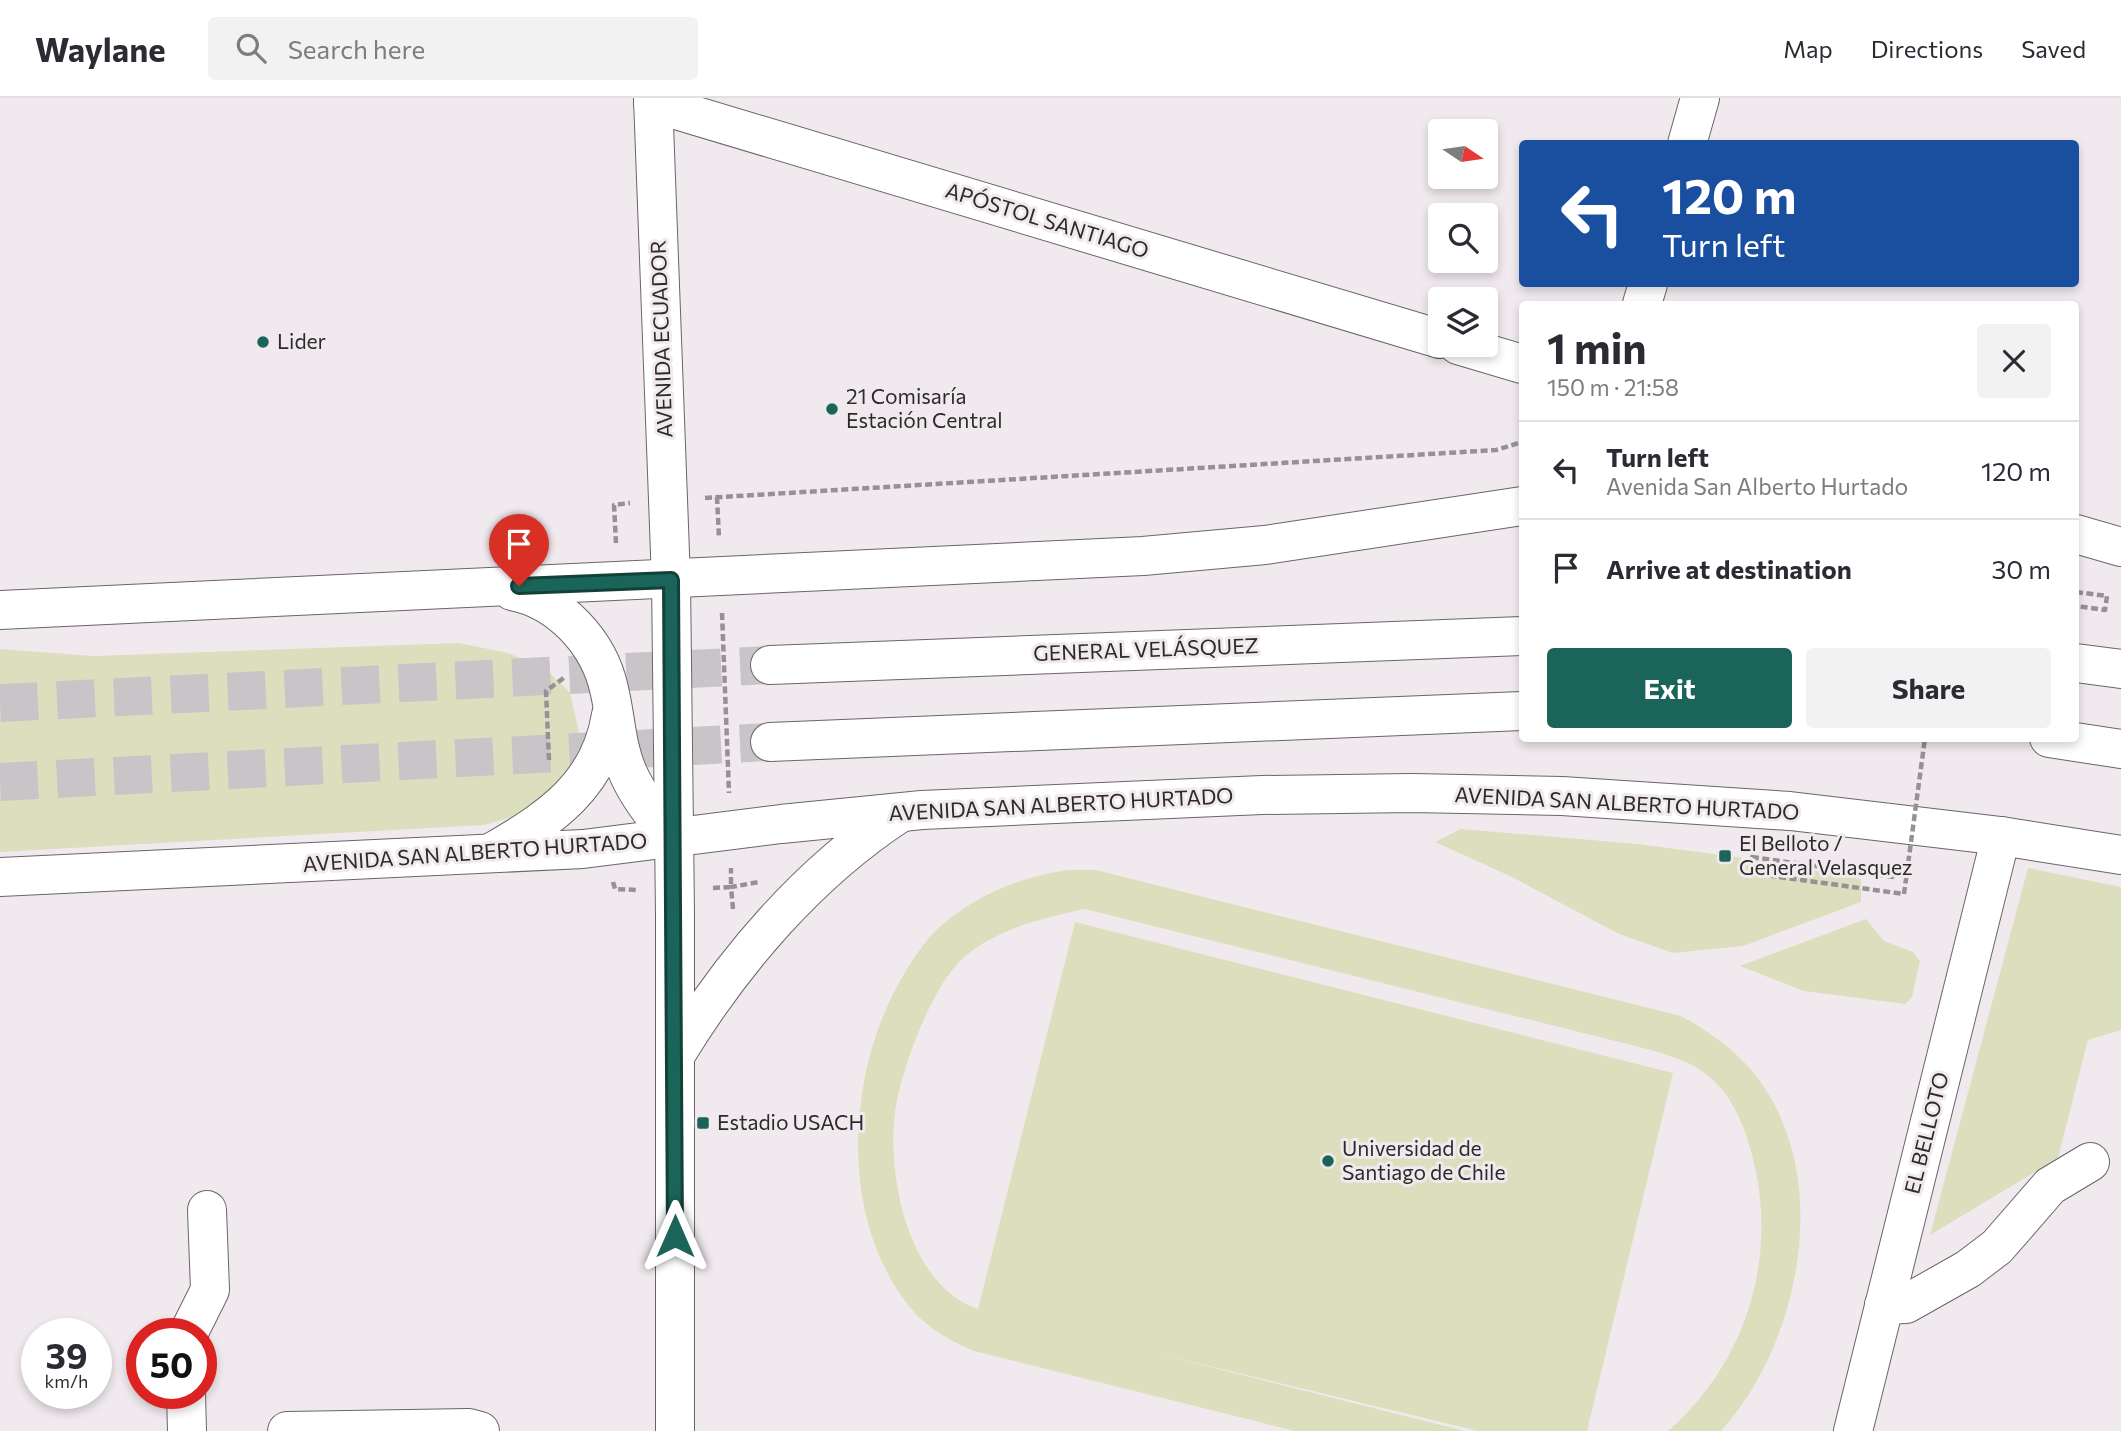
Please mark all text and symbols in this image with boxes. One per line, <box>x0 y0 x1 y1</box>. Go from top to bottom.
search box <box>208 17 698 80</box>
text: Waylane <box>35 28 166 69</box>
icon: search <box>232 29 270 67</box>
text: Search here <box>288 33 425 64</box>
text: Map <box>1783 34 1833 63</box>
text: Directions <box>1871 34 1983 63</box>
text: Saved <box>2021 34 2086 63</box>
north arrow <box>1428 119 1498 189</box>
map controls <box>1428 119 1498 357</box>
text: 120 m <box>1662 164 1796 224</box>
icon: left <box>1547 168 1638 259</box>
street label: APÓSTOL SANTIAGO <box>943 177 1152 262</box>
button: search <box>1428 203 1498 273</box>
text: Turn left <box>1662 224 1786 264</box>
street label: AVENIDA ECUADOR <box>645 240 676 438</box>
button: layers <box>1428 287 1498 357</box>
text: 1 min <box>1547 321 1647 373</box>
button: close <box>1977 324 2051 398</box>
place label: Lider <box>277 328 326 353</box>
marker: Lider <box>255 334 271 350</box>
text: 150 m · 21:58 <box>1547 373 1679 401</box>
place label: 21 Comisaría Estación Central <box>846 383 1002 432</box>
marker: 21 Comisaría Estación Central <box>824 401 840 417</box>
text: Turn left <box>1606 441 1709 472</box>
icon: left <box>1547 451 1585 489</box>
text: 120 m <box>1981 455 2051 486</box>
text: Avenida San Alberto Hurtado <box>1606 472 1908 500</box>
pin <box>489 514 549 586</box>
icon: arrive <box>500 525 538 563</box>
icon: arrive <box>1547 549 1585 587</box>
text: Arrive at destination <box>1606 553 1852 584</box>
text: 30 m <box>1992 553 2051 584</box>
street label: GENERAL VELÁSQUEZ <box>1033 632 1259 665</box>
button: Exit <box>1547 648 1792 728</box>
button: Share <box>1806 648 2051 728</box>
street label: AVENIDA SAN ALBERTO HURTADO <box>1454 781 1800 824</box>
street label: AVENIDA SAN ALBERTO HURTADO <box>888 782 1234 825</box>
street label: AVENIDA SAN ALBERTO HURTADO <box>302 827 648 876</box>
place label: El Belloto / General Velasquez <box>1739 830 1913 879</box>
marker: El Belloto / General Velasquez <box>1717 848 1733 864</box>
street label: EL BELLOTO <box>1898 1069 1953 1196</box>
place label: Estadio USACH <box>717 1109 864 1134</box>
marker: Estadio USACH <box>695 1115 711 1131</box>
place label: Universidad de Santiago de Chile <box>1342 1135 1506 1184</box>
marker: Universidad de Santiago de Chile <box>1320 1153 1336 1169</box>
position arrow <box>638 1199 712 1273</box>
speed limit sign: 50 <box>126 1318 217 1409</box>
text: 39 <box>46 1333 87 1376</box>
text: km/h <box>45 1370 88 1392</box>

